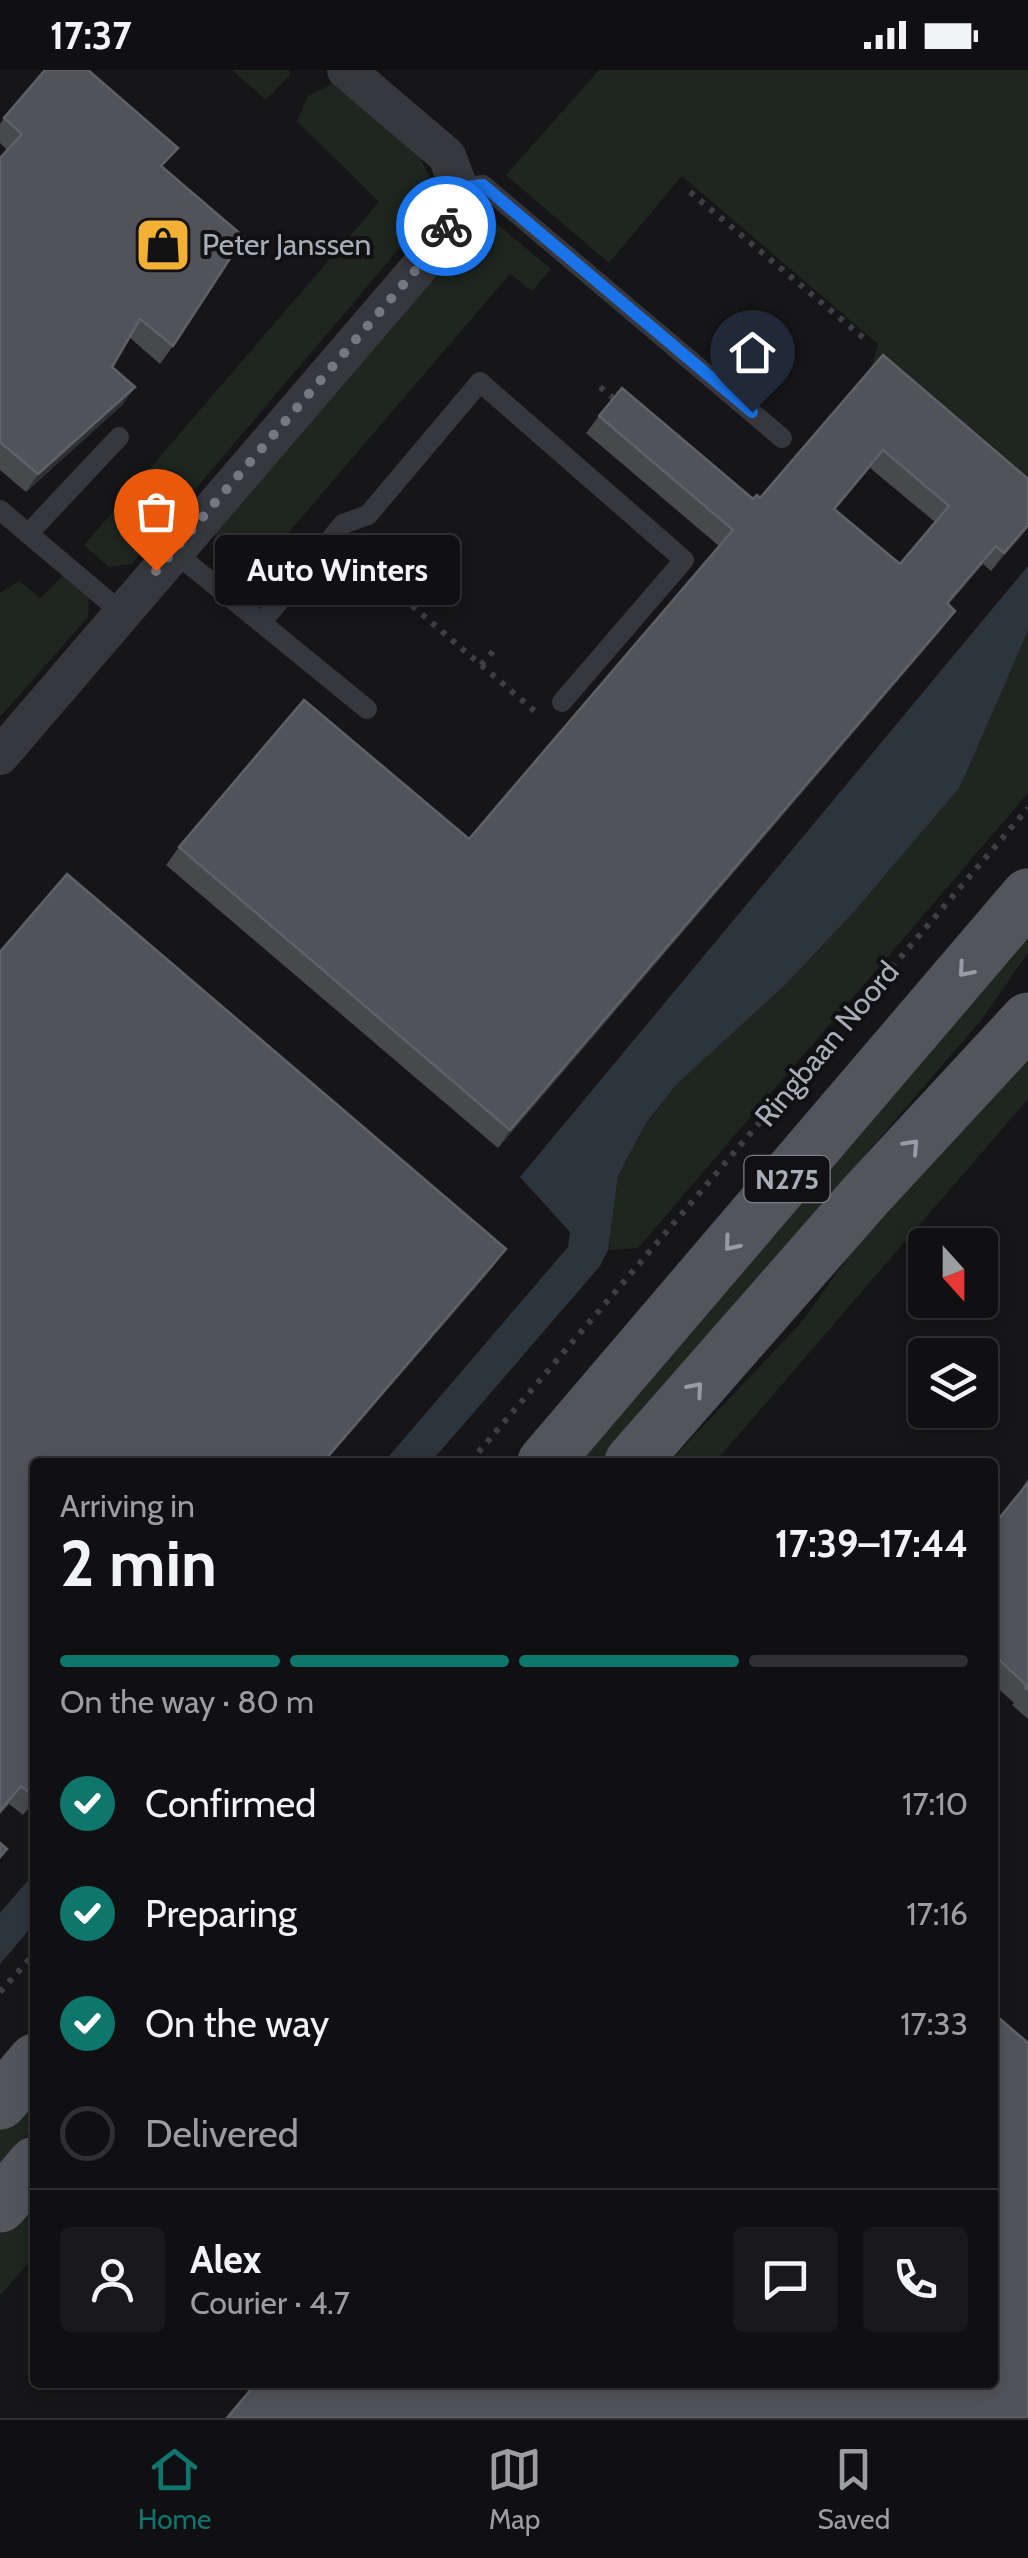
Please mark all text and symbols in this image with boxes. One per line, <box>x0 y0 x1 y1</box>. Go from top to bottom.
text: 17:37 <box>50 12 132 59</box>
courier <box>396 176 496 276</box>
icon: bike <box>419 199 474 254</box>
shop icon: Peter Janssen <box>133 215 193 275</box>
place label: Peter Janssen <box>202 226 371 263</box>
pin <box>710 310 795 413</box>
icon: home <box>725 325 780 380</box>
pin <box>114 469 199 572</box>
icon: bag <box>129 484 184 539</box>
callout: Auto Winters <box>216 536 461 606</box>
text: Auto Winters <box>247 550 428 589</box>
street label: Ringbaan Noord <box>747 954 906 1134</box>
one-way arrow <box>958 958 976 977</box>
one-way arrow <box>900 1139 918 1158</box>
road number: N275 <box>744 1156 830 1202</box>
north arrow <box>908 1228 998 1318</box>
map controls <box>908 1228 998 1428</box>
one-way arrow <box>725 1233 743 1251</box>
button: layers <box>908 1338 998 1428</box>
one-way arrow <box>684 1382 702 1401</box>
text: Arriving in <box>60 1486 195 1525</box>
text: 17:39–17:44 <box>775 1520 968 1567</box>
text: 2 min <box>60 1523 217 1602</box>
text: On the way · 80 m <box>60 1682 314 1721</box>
icon: check <box>60 1776 115 1831</box>
text: Confirmed <box>145 1780 316 1827</box>
text: 17:10 <box>902 1784 968 1823</box>
icon: check <box>60 1886 115 1941</box>
text: Preparing <box>145 1890 297 1937</box>
text: 17:16 <box>906 1894 968 1933</box>
icon: check <box>60 1996 115 2051</box>
text: On the way <box>145 2000 329 2047</box>
text: 17:33 <box>900 2004 968 2043</box>
text: Delivered <box>145 2110 299 2157</box>
button: person <box>60 2227 165 2332</box>
button: chat <box>733 2227 838 2332</box>
button: phone <box>863 2227 968 2332</box>
text: Alex <box>190 2236 261 2283</box>
text: Courier · 4.7 <box>190 2283 350 2322</box>
tab: Home <box>138 2442 211 2536</box>
tab: Map <box>487 2442 542 2536</box>
tab: Saved <box>818 2442 890 2536</box>

